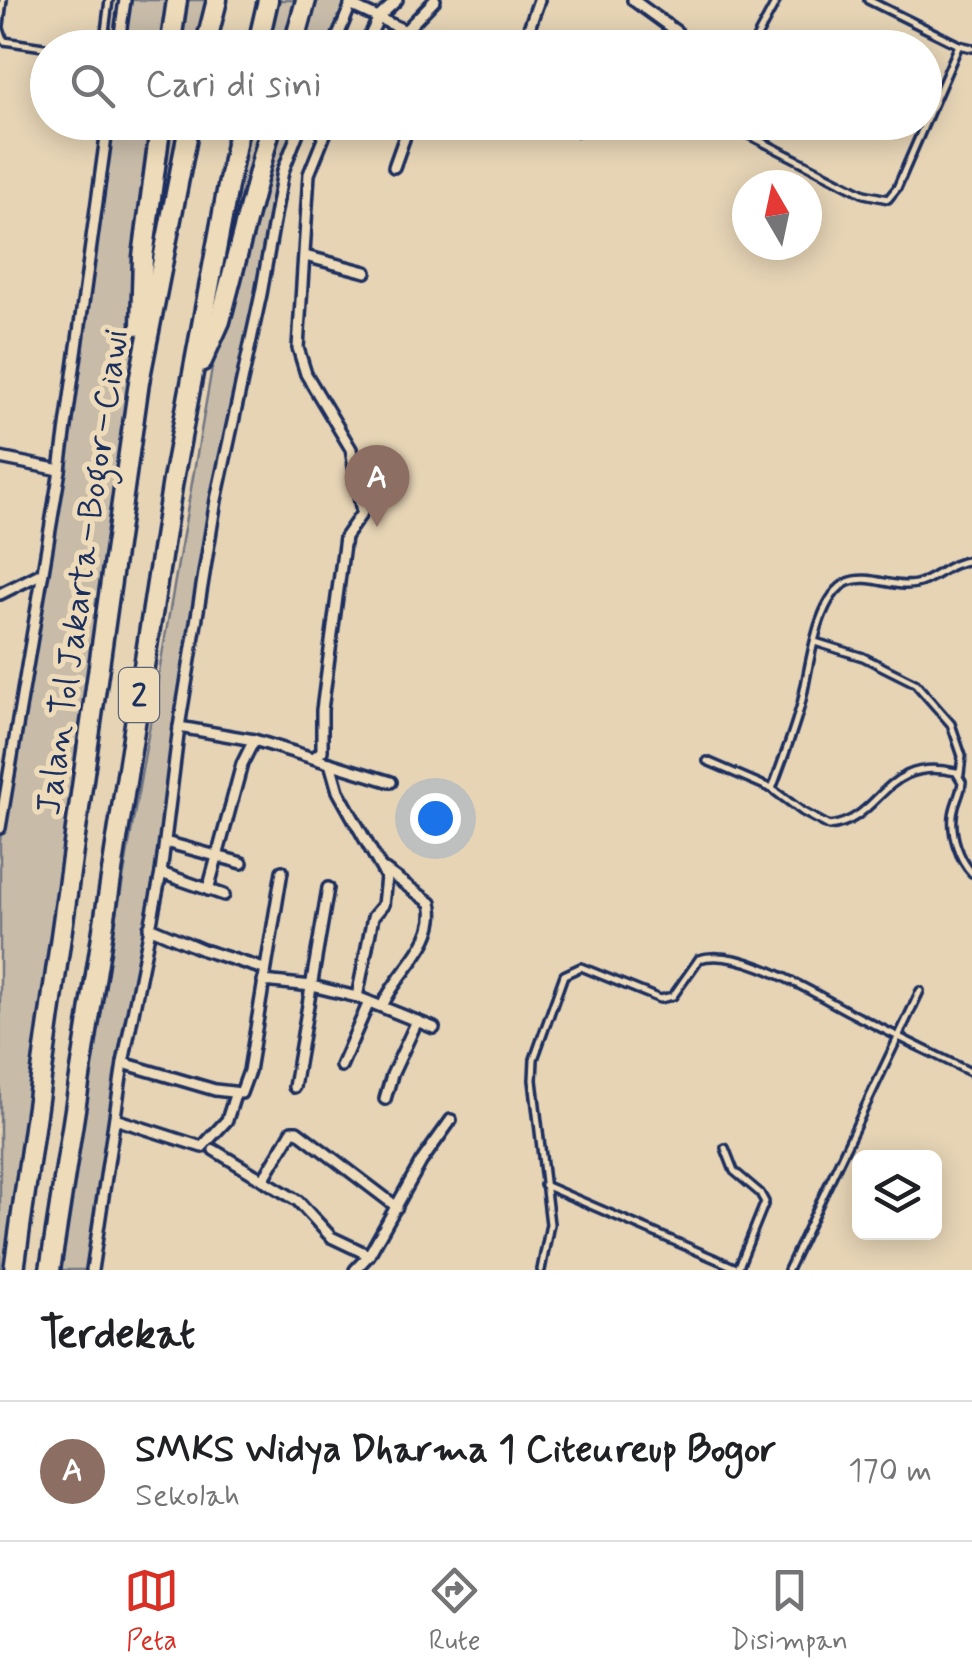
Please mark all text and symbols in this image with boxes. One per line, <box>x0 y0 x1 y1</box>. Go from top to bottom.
search box <box>30 30 942 140</box>
icon: search <box>65 58 120 113</box>
text: Cari di sini <box>145 61 322 110</box>
north arrow <box>732 170 822 260</box>
street label: Jalan Tol Jakarta–Bogor–Ciawi <box>26 326 144 819</box>
pin: A <box>344 444 410 527</box>
road number: 2 <box>119 668 159 722</box>
your location <box>410 793 461 844</box>
map controls <box>852 1150 942 1240</box>
button: layers <box>852 1150 942 1240</box>
text: Terdekat <box>40 1308 195 1363</box>
text: SMKS Widya Dharma 1 Citeureup Bogor <box>135 1426 776 1475</box>
text: A <box>62 1450 83 1492</box>
text: 170 m <box>848 1450 932 1492</box>
text: Sekolah <box>135 1475 240 1517</box>
tab: Peta <box>124 1563 179 1660</box>
tab: Rute <box>427 1563 482 1660</box>
tab: Disimpan <box>730 1563 848 1660</box>

